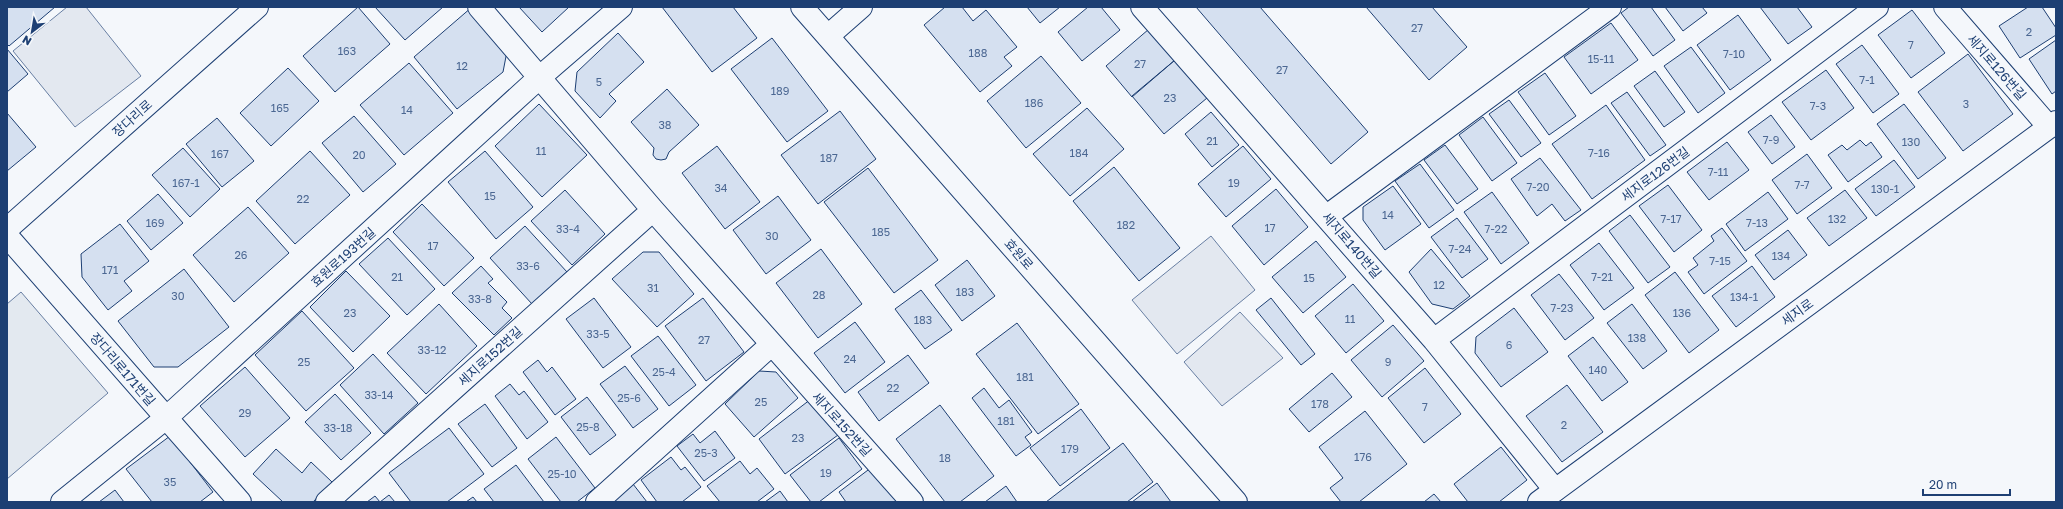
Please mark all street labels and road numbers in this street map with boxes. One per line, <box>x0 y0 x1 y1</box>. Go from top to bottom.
street label: 세지로126번길 <box>1964 31 2030 103</box>
street label: 장다리로 <box>109 96 155 140</box>
street label: 세지로126번길 <box>1618 143 1692 205</box>
street label: 세지로140번길 <box>1319 209 1385 281</box>
street label: 효원로193번길 <box>307 224 379 290</box>
street label: 효원로 <box>1001 235 1037 273</box>
street label: 세지로 <box>1778 295 1816 329</box>
street label: 세지로152번길 <box>454 323 526 389</box>
street label: 장다리로171번길 <box>87 329 159 409</box>
street label: 세지로152번길 <box>809 388 875 460</box>

